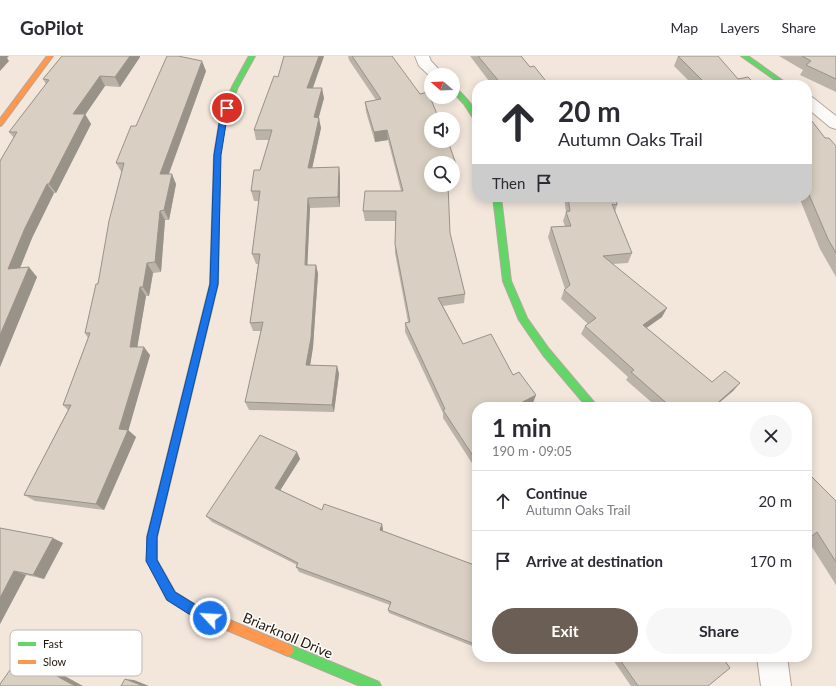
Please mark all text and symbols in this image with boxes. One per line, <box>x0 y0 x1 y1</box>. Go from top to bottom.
text: GoPilot <box>20 16 83 39</box>
text: Map <box>670 19 698 36</box>
text: Layers <box>720 19 760 36</box>
text: Share <box>782 19 816 36</box>
north arrow <box>424 68 460 104</box>
map controls <box>424 68 460 192</box>
pin <box>210 91 244 125</box>
text: 20 m <box>558 94 621 128</box>
icon: ahead <box>492 96 544 148</box>
icon: arrive <box>216 97 238 119</box>
button: sound <box>424 112 460 148</box>
text: Autumn Oaks Trail <box>558 128 703 150</box>
button: search <box>424 156 460 192</box>
icon: arrive <box>533 172 555 194</box>
text: Then <box>492 174 525 192</box>
text: 1 min <box>492 413 552 442</box>
button: close <box>750 415 792 457</box>
text: 190 m · 09:05 <box>492 443 572 459</box>
text: Continue <box>526 484 587 502</box>
icon: ahead <box>492 490 514 512</box>
text: 20 m <box>758 492 792 510</box>
text: Autumn Oaks Trail <box>526 502 630 518</box>
icon: arrive <box>492 550 514 572</box>
text: Arrive at destination <box>526 552 663 570</box>
text: 170 m <box>750 552 792 570</box>
position arrow <box>189 597 231 639</box>
street label: Briarknoll Drive <box>241 608 335 662</box>
button: Exit <box>492 608 638 654</box>
button: Share <box>646 608 792 654</box>
legend <box>10 630 142 676</box>
text: Fast <box>43 637 63 650</box>
text: Slow <box>43 655 67 668</box>

